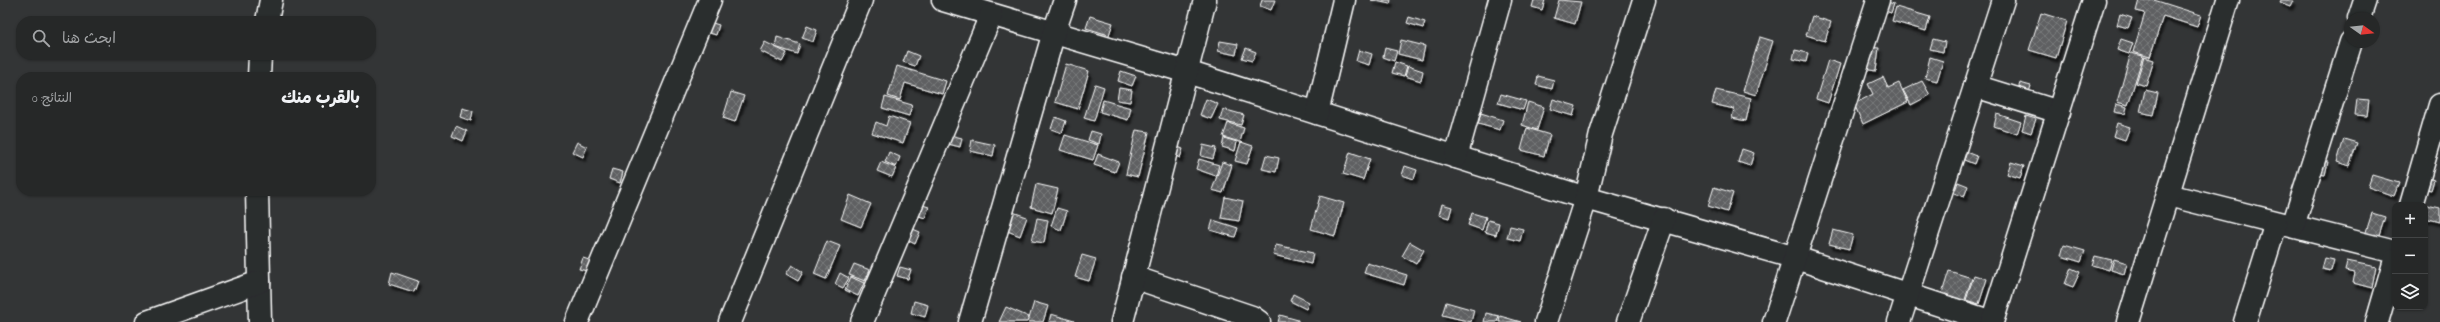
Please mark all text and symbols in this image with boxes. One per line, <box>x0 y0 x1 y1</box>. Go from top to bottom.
north arrow <box>2344 12 2380 48</box>
search box <box>16 16 376 60</box>
icon: search <box>30 27 52 49</box>
text: ابحث هنا <box>62 28 116 50</box>
text: بالقرب منك <box>281 86 360 111</box>
text: النتائج: 0 <box>32 89 72 108</box>
map controls <box>2392 202 2428 310</box>
button: + <box>2392 202 2428 238</box>
button: − <box>2392 238 2428 274</box>
button: layers <box>2392 274 2428 310</box>

